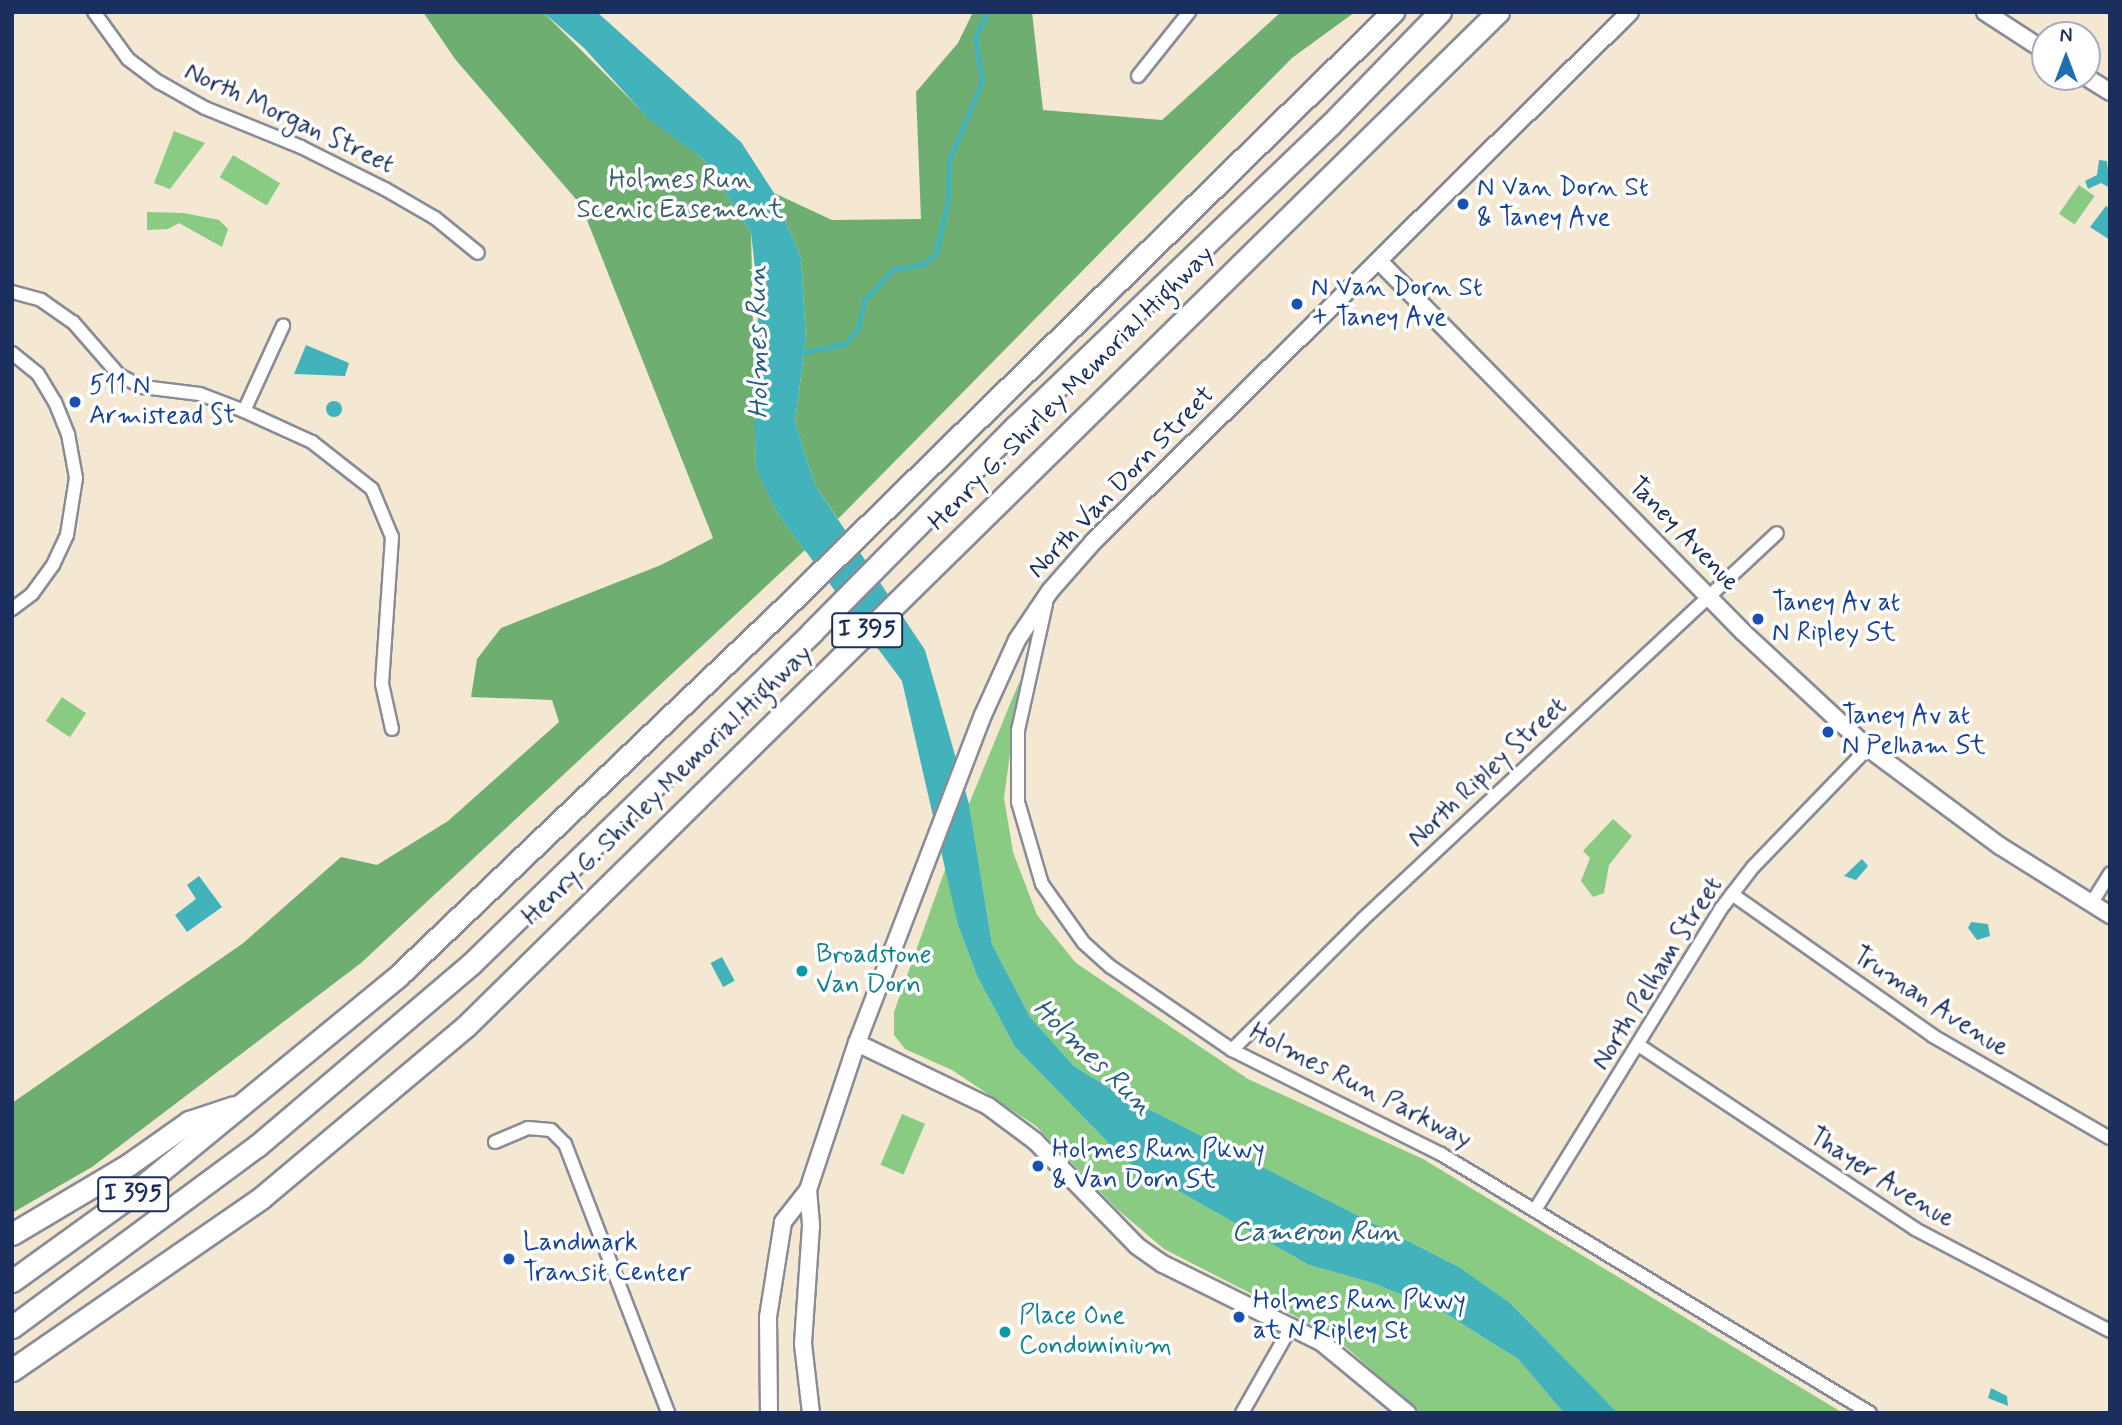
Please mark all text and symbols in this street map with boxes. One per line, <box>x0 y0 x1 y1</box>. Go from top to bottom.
north arrow <box>2031 21 2101 91</box>
text: N <box>2060 24 2072 49</box>
street label: North Morgan Street <box>177 56 401 182</box>
park label: Holmes Run Scenic Easement <box>576 165 784 227</box>
place label: N Van Dorn St & Taney Ave <box>1477 173 1643 234</box>
marker: N Van Dorn St & Taney Ave <box>1455 196 1471 212</box>
street label: Henry G. Shirley Memorial Highway <box>920 237 1224 541</box>
water label: Holmes Run <box>741 269 777 415</box>
place label: N Van Dorn St + Taney Ave <box>1311 273 1477 334</box>
marker: N Van Dorn St + Taney Ave <box>1289 296 1305 312</box>
place label: 511 N Armistead St <box>89 371 234 432</box>
street label: North Van Dorn Street <box>1021 379 1223 587</box>
marker: 511 N Armistead St <box>67 394 83 410</box>
street label: Taney Avenue <box>1619 470 1747 600</box>
place label: Taney Av at N Ripley St <box>1772 588 1905 650</box>
road number: I 395 <box>830 610 904 650</box>
marker: Taney Av at N Ripley St <box>1750 611 1766 627</box>
street label: Henry G. Shirley Memorial Highway <box>514 637 822 935</box>
street label: North Ripley Street <box>1400 690 1576 856</box>
place label: Taney Av at N Pelham St <box>1842 701 1975 762</box>
marker: Taney Av at N Pelham St <box>1820 724 1836 740</box>
street label: North Pelham Street <box>1585 870 1731 1078</box>
place label: Broadstone Van Dorn <box>816 940 932 1002</box>
street label: Truman Avenue <box>1847 942 2013 1064</box>
marker: Broadstone Van Dorn <box>794 963 810 979</box>
water label: Holmes Run <box>1028 995 1156 1121</box>
street label: Holmes Run Parkway <box>1247 1019 1473 1155</box>
street label: Thayer Avenue <box>1804 1123 1958 1235</box>
place label: Holmes Run Pkwy & Van Dorn St <box>1052 1135 1257 1196</box>
marker: Holmes Run Pkwy & Van Dorn St <box>1030 1158 1046 1174</box>
road number: I 395 <box>96 1174 170 1214</box>
water label: Cameron Run <box>1235 1216 1397 1250</box>
place label: Landmark Transit Center <box>523 1228 695 1290</box>
marker: Landmark Transit Center <box>501 1251 517 1267</box>
place label: Holmes Run Pkwy at N Ripley St <box>1253 1286 1458 1348</box>
place label: Place One Condominium <box>1019 1301 1172 1362</box>
marker: Holmes Run Pkwy at N Ripley St <box>1231 1309 1247 1325</box>
marker: Place One Condominium <box>997 1324 1013 1340</box>

